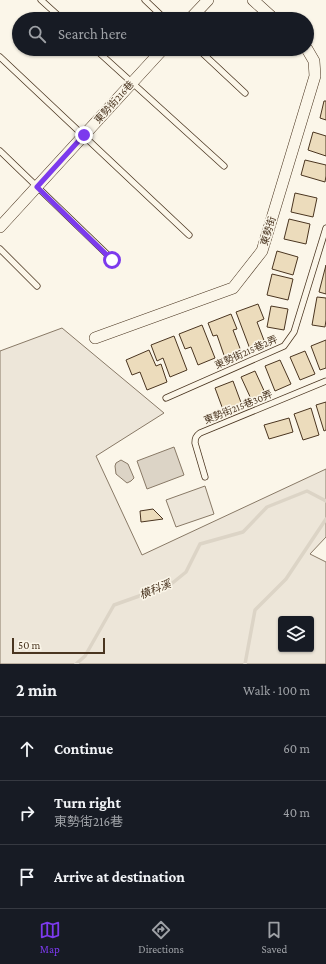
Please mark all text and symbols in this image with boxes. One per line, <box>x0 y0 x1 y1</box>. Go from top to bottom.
search box <box>12 12 314 56</box>
icon: search <box>26 23 48 45</box>
text: Search here <box>58 26 127 42</box>
street label: 東勢街216巷 <box>92 79 136 125</box>
route end <box>75 126 93 144</box>
street label: 東勢街 <box>258 215 278 247</box>
route start <box>103 251 121 269</box>
street label: 東勢街215巷2弄 <box>213 333 279 371</box>
street label: 東勢街215巷30弄 <box>202 388 274 426</box>
water label: 橫科溪 <box>137 577 174 601</box>
map controls <box>278 616 314 652</box>
button: layers <box>278 616 314 652</box>
scale bar <box>12 636 105 655</box>
text: 50 m <box>18 639 40 651</box>
text: 2 min <box>16 681 57 700</box>
text: Walk · 100 m <box>243 683 310 698</box>
icon: ahead <box>16 738 38 760</box>
text: Continue <box>54 741 113 757</box>
text: 60 m <box>283 741 310 756</box>
text: Turn right <box>54 795 121 811</box>
icon: right <box>16 802 38 824</box>
text: 40 m <box>283 805 310 820</box>
text: 東勢街216巷 <box>54 814 123 829</box>
icon: arrive <box>16 866 38 888</box>
text: Arrive at destination <box>54 869 185 885</box>
tab: Map <box>39 919 61 955</box>
tab: Directions <box>138 919 184 955</box>
tab: Saved <box>261 919 287 955</box>

